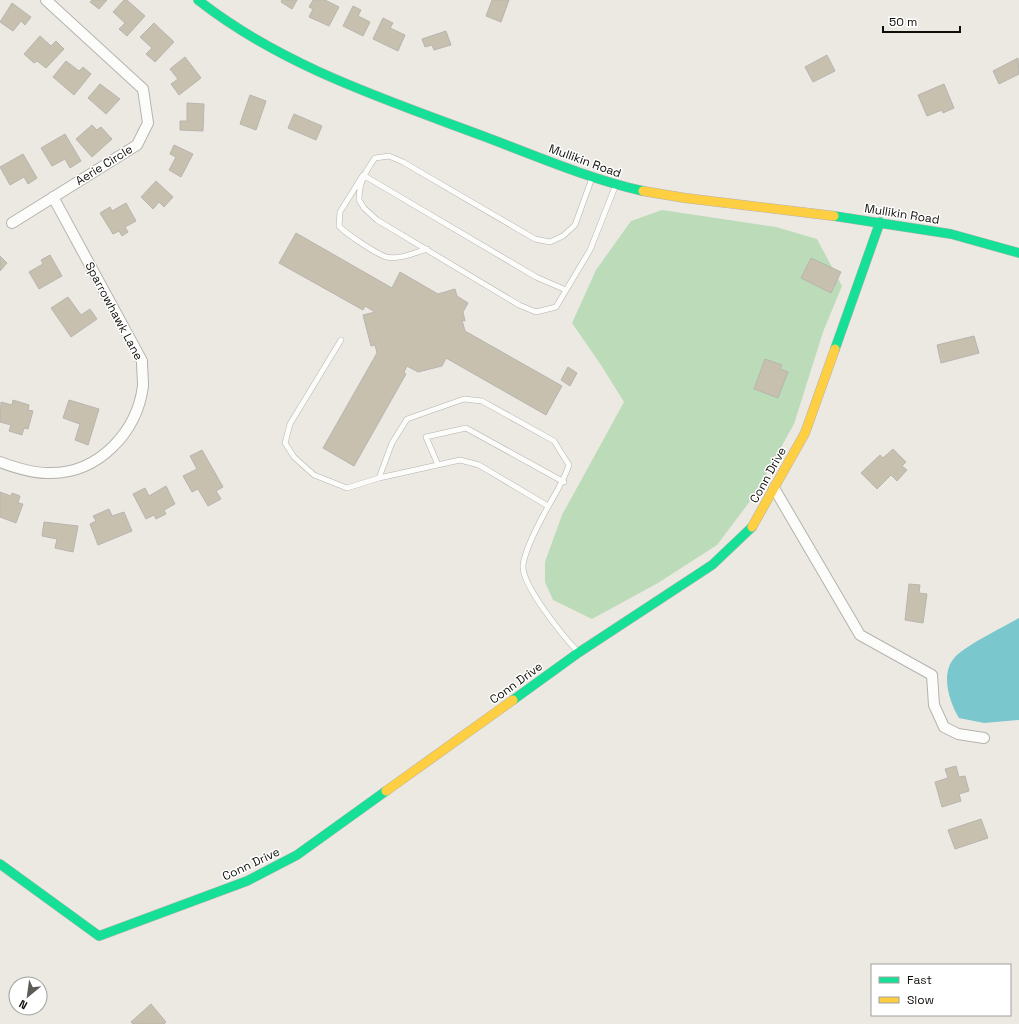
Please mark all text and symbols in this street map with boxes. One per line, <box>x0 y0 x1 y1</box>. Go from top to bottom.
scale bar <box>883 8 960 34</box>
text: 50 m <box>889 14 917 30</box>
street label: Aerie Circle <box>72 141 136 189</box>
street label: Mullikin Road <box>547 141 623 181</box>
street label: Mullikin Road <box>863 200 941 228</box>
street label: Sparrowhawk Lane <box>81 259 147 363</box>
street label: Conn Drive <box>746 444 790 506</box>
street label: Conn Drive <box>486 658 546 708</box>
street label: Conn Drive <box>220 844 282 884</box>
legend <box>871 964 1011 1016</box>
text: Fast <box>907 972 932 988</box>
north arrow <box>8 976 48 1016</box>
text: Slow <box>907 992 934 1008</box>
text: N <box>17 997 30 1013</box>

